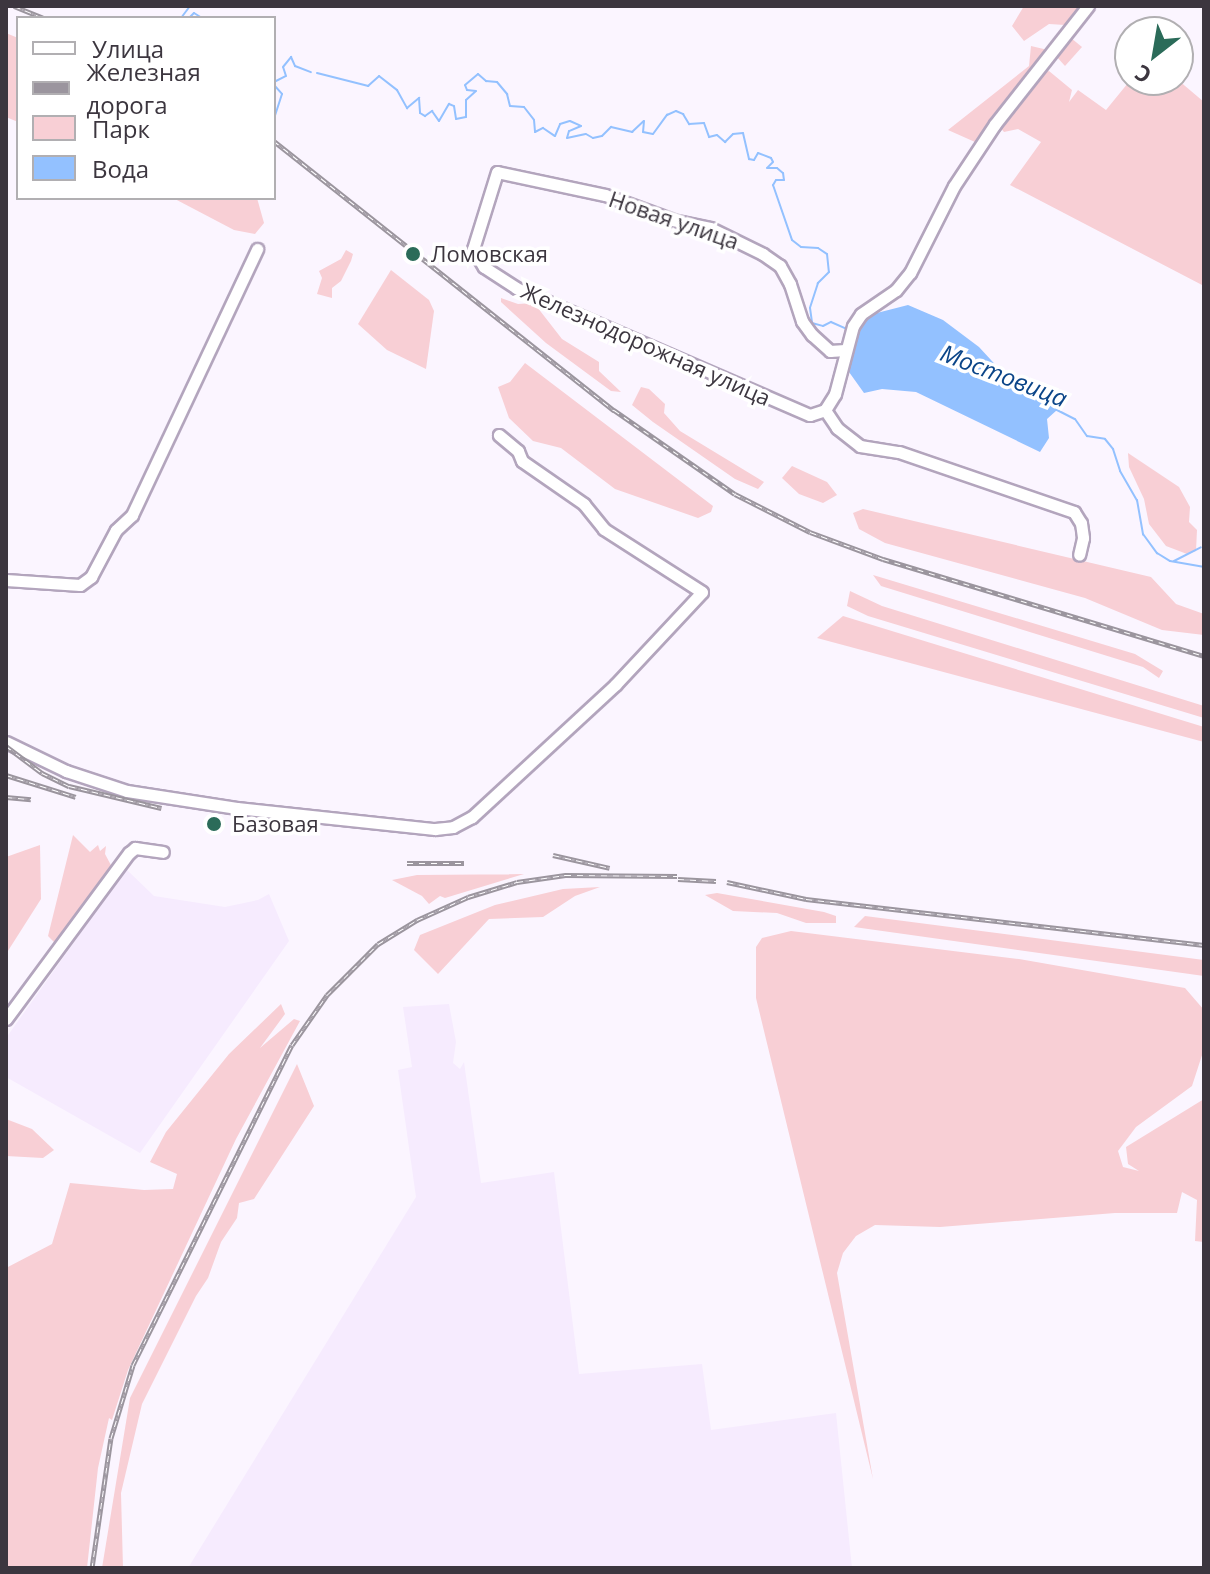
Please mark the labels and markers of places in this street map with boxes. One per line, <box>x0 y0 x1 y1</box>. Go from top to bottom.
place label: Ломовская <box>431 241 548 267</box>
marker: Ломовская <box>402 243 424 265</box>
place label: Базовая <box>232 811 319 837</box>
marker: Базовая <box>203 813 225 835</box>

